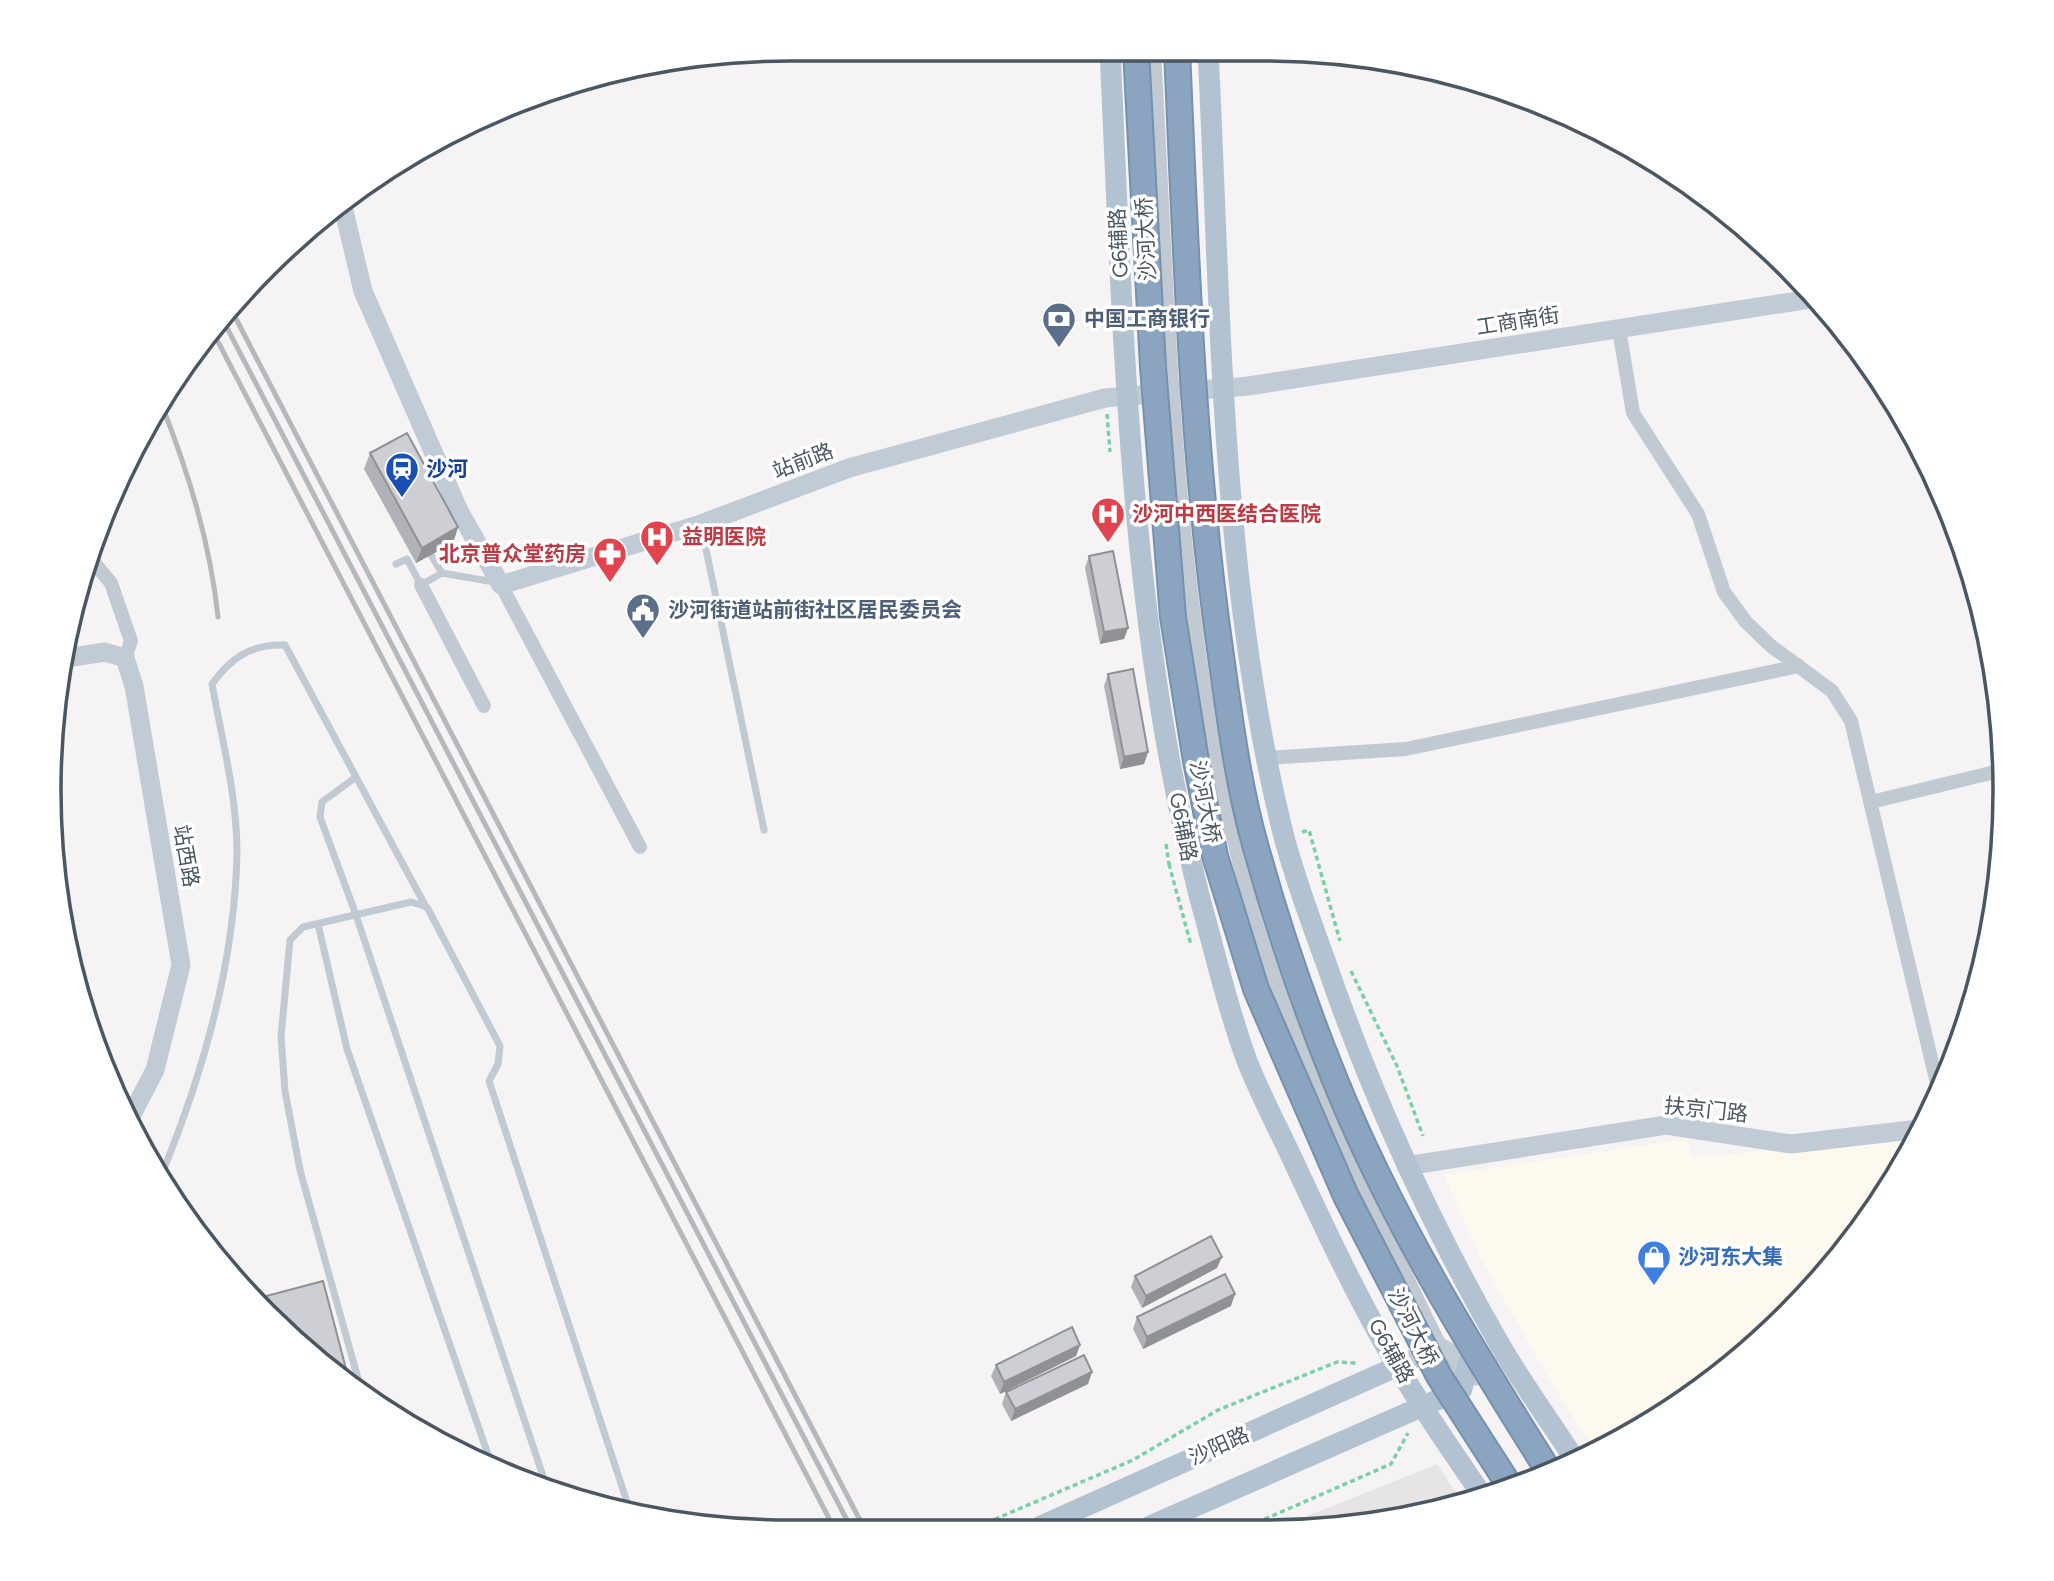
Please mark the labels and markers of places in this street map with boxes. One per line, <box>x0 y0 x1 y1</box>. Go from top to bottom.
bank icon: 中国工商银行 <box>1040 300 1078 349</box>
place label: 中国工商银行 <box>1084 306 1210 331</box>
station icon: 沙河 <box>383 450 421 499</box>
place label: 沙河 <box>426 456 468 481</box>
hospital icon: 沙河中西医结合医院 <box>1089 495 1127 544</box>
place label: 沙河中西医结合医院 <box>1132 501 1321 526</box>
hospital icon: 益明医院 <box>638 518 676 567</box>
place label: 益明医院 <box>682 524 766 549</box>
pharmacy icon: 北京普众堂药房 <box>591 535 629 584</box>
place label: 北京普众堂药房 <box>439 541 586 566</box>
public building icon: 沙河街道站前街社区居民委员会 <box>624 591 662 640</box>
place label: 沙河街道站前街社区居民委员会 <box>668 597 962 622</box>
shop icon: 沙河东大集 <box>1635 1238 1673 1287</box>
place label: 沙河东大集 <box>1678 1244 1783 1269</box>

